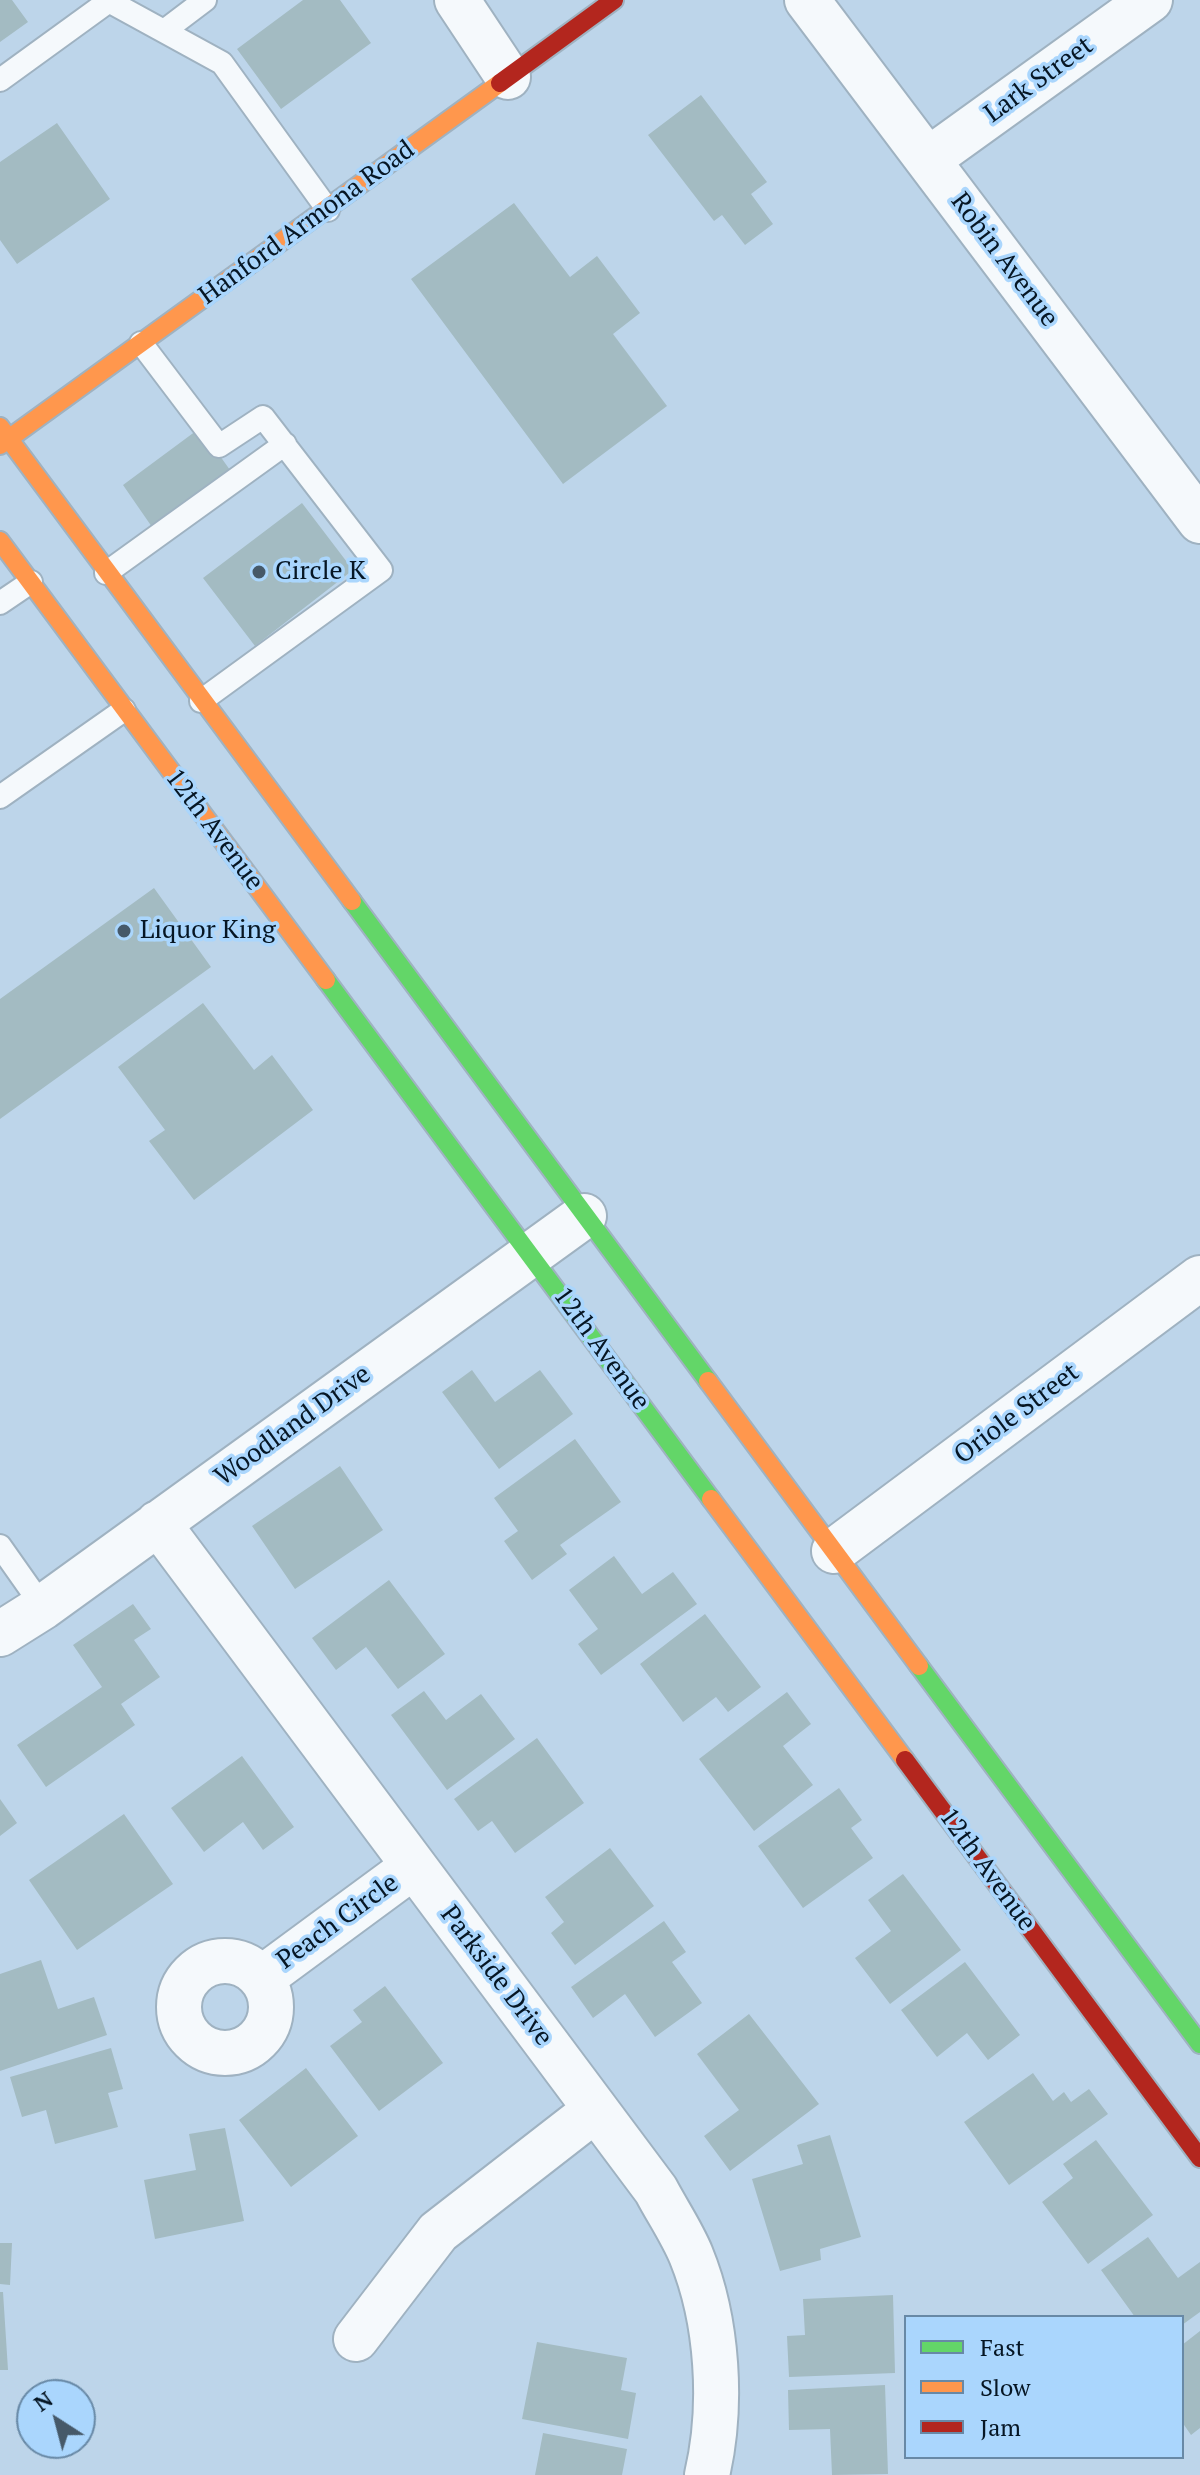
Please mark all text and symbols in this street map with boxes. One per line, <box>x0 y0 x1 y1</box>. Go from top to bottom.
street label: Lark Street <box>979 30 1099 130</box>
street label: Hanford Armona Road <box>193 134 421 312</box>
street label: Robin Avenue <box>944 187 1064 333</box>
place label: Circle K <box>275 556 366 588</box>
marker: Circle K <box>250 563 268 581</box>
street label: 12th Avenue <box>158 763 270 897</box>
place label: Liquor King <box>140 915 276 947</box>
marker: Liquor King <box>115 922 133 940</box>
street label: 12th Avenue <box>546 1282 656 1416</box>
street label: Oriole Street <box>949 1357 1085 1471</box>
street label: Woodland Drive <box>209 1359 377 1493</box>
street label: 12th Avenue <box>932 1803 1042 1937</box>
street label: Peach Circle <box>271 1868 405 1976</box>
street label: Parkside Drive <box>433 1900 559 2052</box>
legend <box>904 2315 1184 2459</box>
text: Fast <box>980 2331 1024 2363</box>
text: Slow <box>980 2371 1031 2403</box>
north arrow <box>16 2379 96 2459</box>
text: N <box>28 2384 58 2417</box>
text: Jam <box>980 2411 1021 2443</box>

